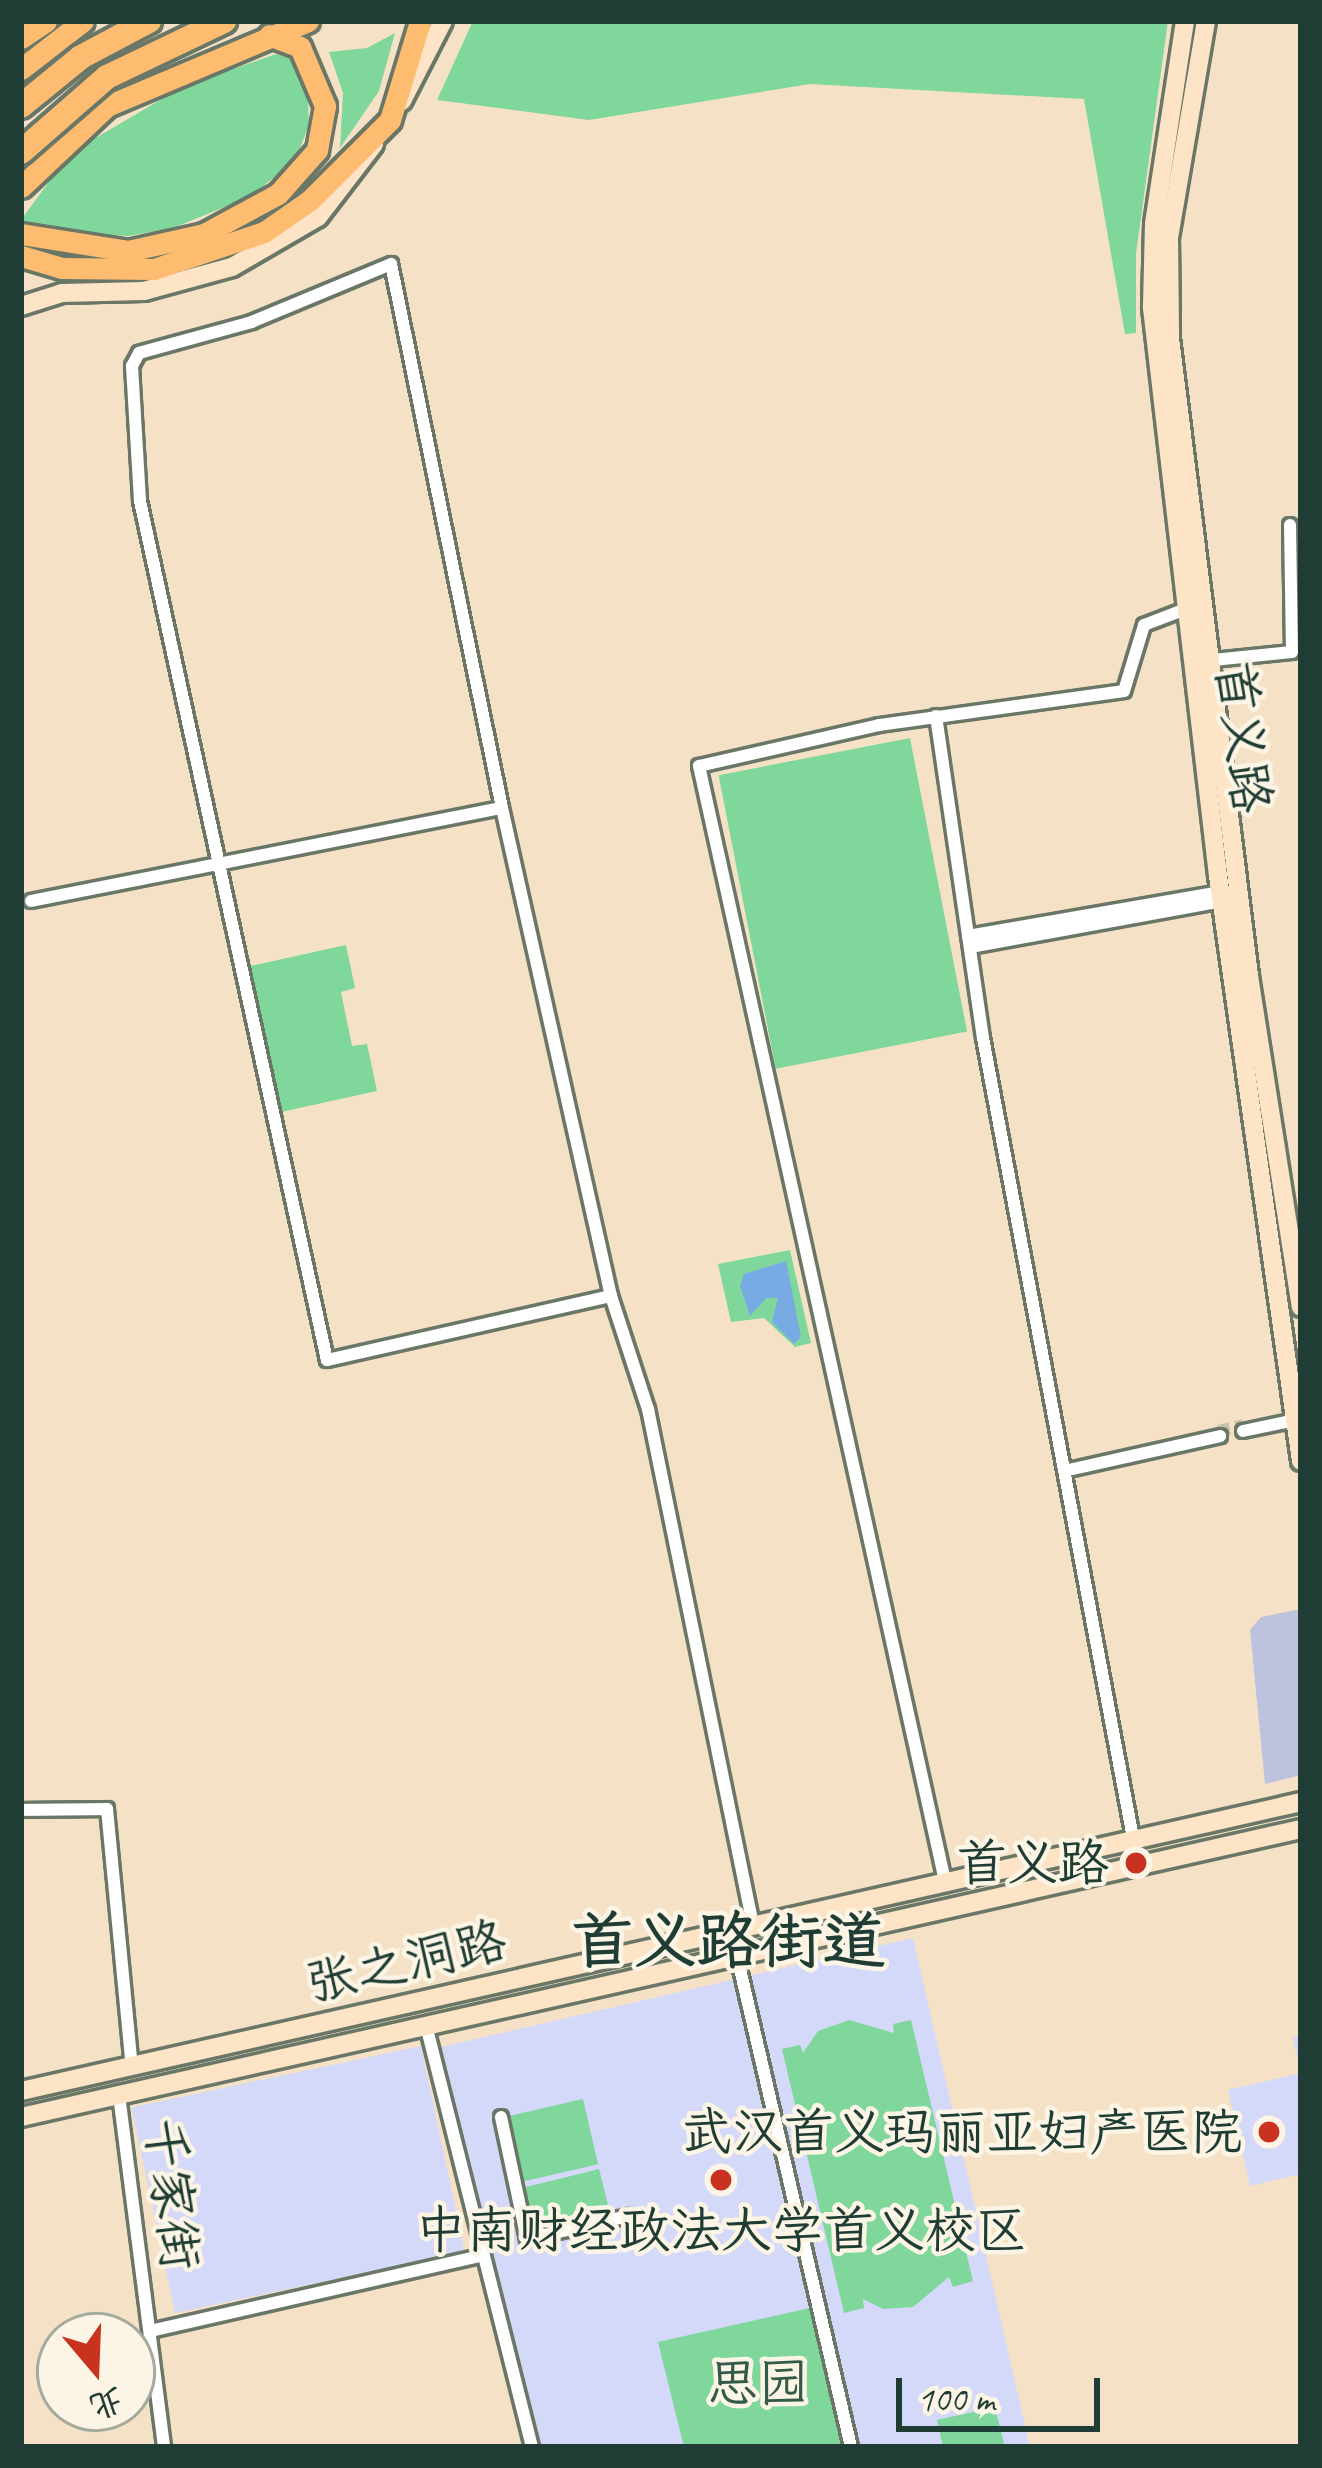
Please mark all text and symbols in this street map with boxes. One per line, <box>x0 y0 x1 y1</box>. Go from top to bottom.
street label: 首义路 <box>1203 657 1283 817</box>
place label: 首义路 <box>956 1832 1109 1894</box>
marker: 首义路 <box>1120 1847 1152 1879</box>
district label: 首义路街道 <box>571 1904 885 1980</box>
street label: 张之洞路 <box>300 1909 512 2015</box>
place label: 武汉首义玛丽亚妇产医院 <box>681 2101 1242 2163</box>
street label: 千家街 <box>132 2114 212 2274</box>
marker: 武汉首义玛丽亚妇产医院 <box>1253 2116 1285 2148</box>
marker: 中南财经政法大学首义校区 <box>708 2167 734 2193</box>
place label: 中南财经政法大学首义校区 <box>415 2199 1027 2261</box>
north arrow <box>36 2312 156 2432</box>
park label: 思园 <box>707 2352 809 2414</box>
scale bar <box>902 2354 1106 2428</box>
text: 100 m <box>917 2376 994 2422</box>
text: 北 <box>84 2378 129 2428</box>

